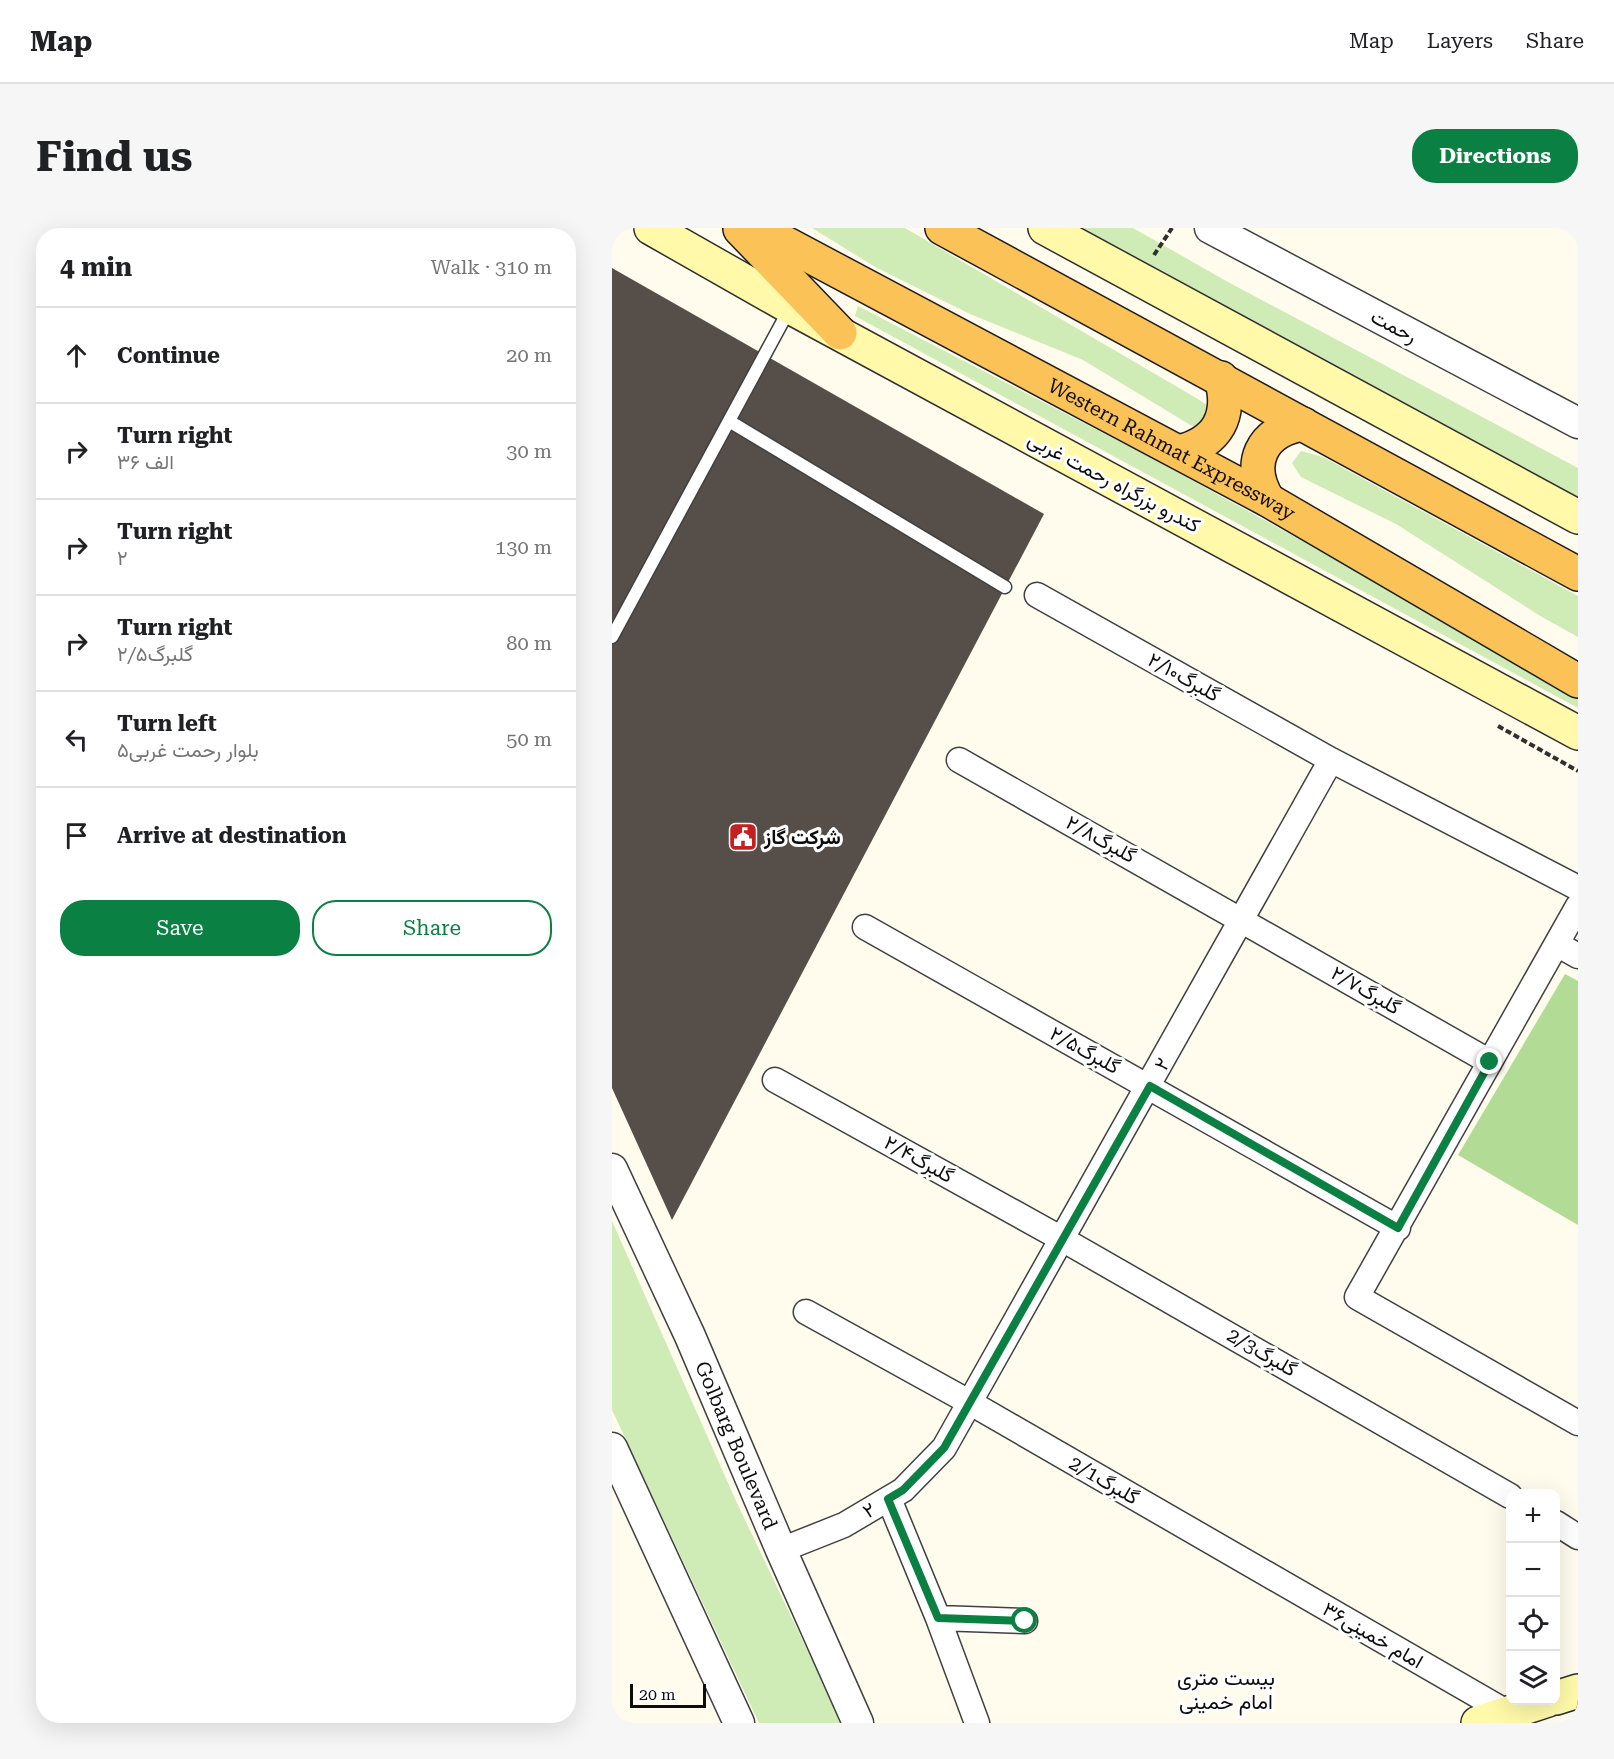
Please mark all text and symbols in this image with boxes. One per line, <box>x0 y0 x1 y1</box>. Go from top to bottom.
text: Map <box>30 25 92 58</box>
text: Map <box>1349 29 1394 53</box>
text: Layers <box>1427 29 1493 53</box>
text: Share <box>1526 29 1584 53</box>
button: Directions <box>1412 129 1578 183</box>
text: Find us <box>36 132 193 181</box>
text: 4 min <box>60 252 132 282</box>
text: Walk · 310 m <box>431 255 552 279</box>
street label: رحمت <box>1366 304 1421 349</box>
icon: ahead <box>60 339 93 372</box>
text: Continue <box>117 343 220 368</box>
text: 20 m <box>506 343 552 367</box>
street label: Western Rahmat Expressway <box>1044 373 1300 525</box>
text: Turn right <box>117 423 232 448</box>
street label: کندرو بزرگراه رحمت غربی <box>1023 426 1204 538</box>
icon: right <box>60 435 93 468</box>
text: 30 m <box>506 439 552 463</box>
text: ۳۶ الف <box>117 450 174 474</box>
text: Turn right <box>117 519 232 544</box>
icon: right <box>60 531 93 564</box>
text: 130 m <box>495 535 552 559</box>
text: ۲ <box>117 546 127 570</box>
text: Turn right <box>117 615 232 640</box>
icon: right <box>60 627 93 660</box>
text: 80 m <box>506 631 552 655</box>
text: گلبرگ۲/۵ <box>117 642 193 666</box>
street label: گلبرگ۲/۱۰ <box>1143 647 1224 707</box>
text: Turn left <box>117 711 217 736</box>
icon: left <box>60 723 93 756</box>
text: 50 m <box>506 727 552 751</box>
text: بلوار رحمت غربی۵ <box>117 738 259 762</box>
street label: گلبرگ۲/۸ <box>1061 810 1140 869</box>
icon: arrive <box>60 819 93 852</box>
public building icon: شرکت گاز <box>727 821 759 853</box>
text: Arrive at destination <box>117 823 346 848</box>
place label: شرکت گاز <box>763 825 841 850</box>
button: Save <box>60 900 300 956</box>
button: Share <box>312 900 552 956</box>
street label: گلبرگ۲/۷ <box>1327 961 1405 1020</box>
street label: گلبرگ۲/۵ <box>1045 1021 1124 1080</box>
route end <box>1476 1048 1502 1074</box>
street label: ۲ <box>1149 1054 1175 1074</box>
street label: گلبرگ۲/۴ <box>880 1130 958 1189</box>
street label: 2/3گلبرگ <box>1222 1323 1301 1382</box>
street label: Golbarg Boulevard <box>690 1357 783 1533</box>
street label: 2/1گلبرگ <box>1064 1451 1143 1510</box>
map controls <box>1506 1489 1560 1705</box>
button: + <box>1506 1489 1560 1543</box>
street label: ۲ <box>858 1497 880 1523</box>
button: − <box>1506 1543 1560 1597</box>
street label: امام خمینی۳۶ <box>1318 1597 1428 1674</box>
button: locate <box>1506 1597 1560 1651</box>
route start <box>1011 1607 1037 1633</box>
button: layers <box>1506 1651 1560 1705</box>
district label: بیست متری امام خمینی <box>1177 1666 1275 1716</box>
scale bar <box>630 1681 706 1708</box>
text: 20 m <box>639 1685 676 1704</box>

